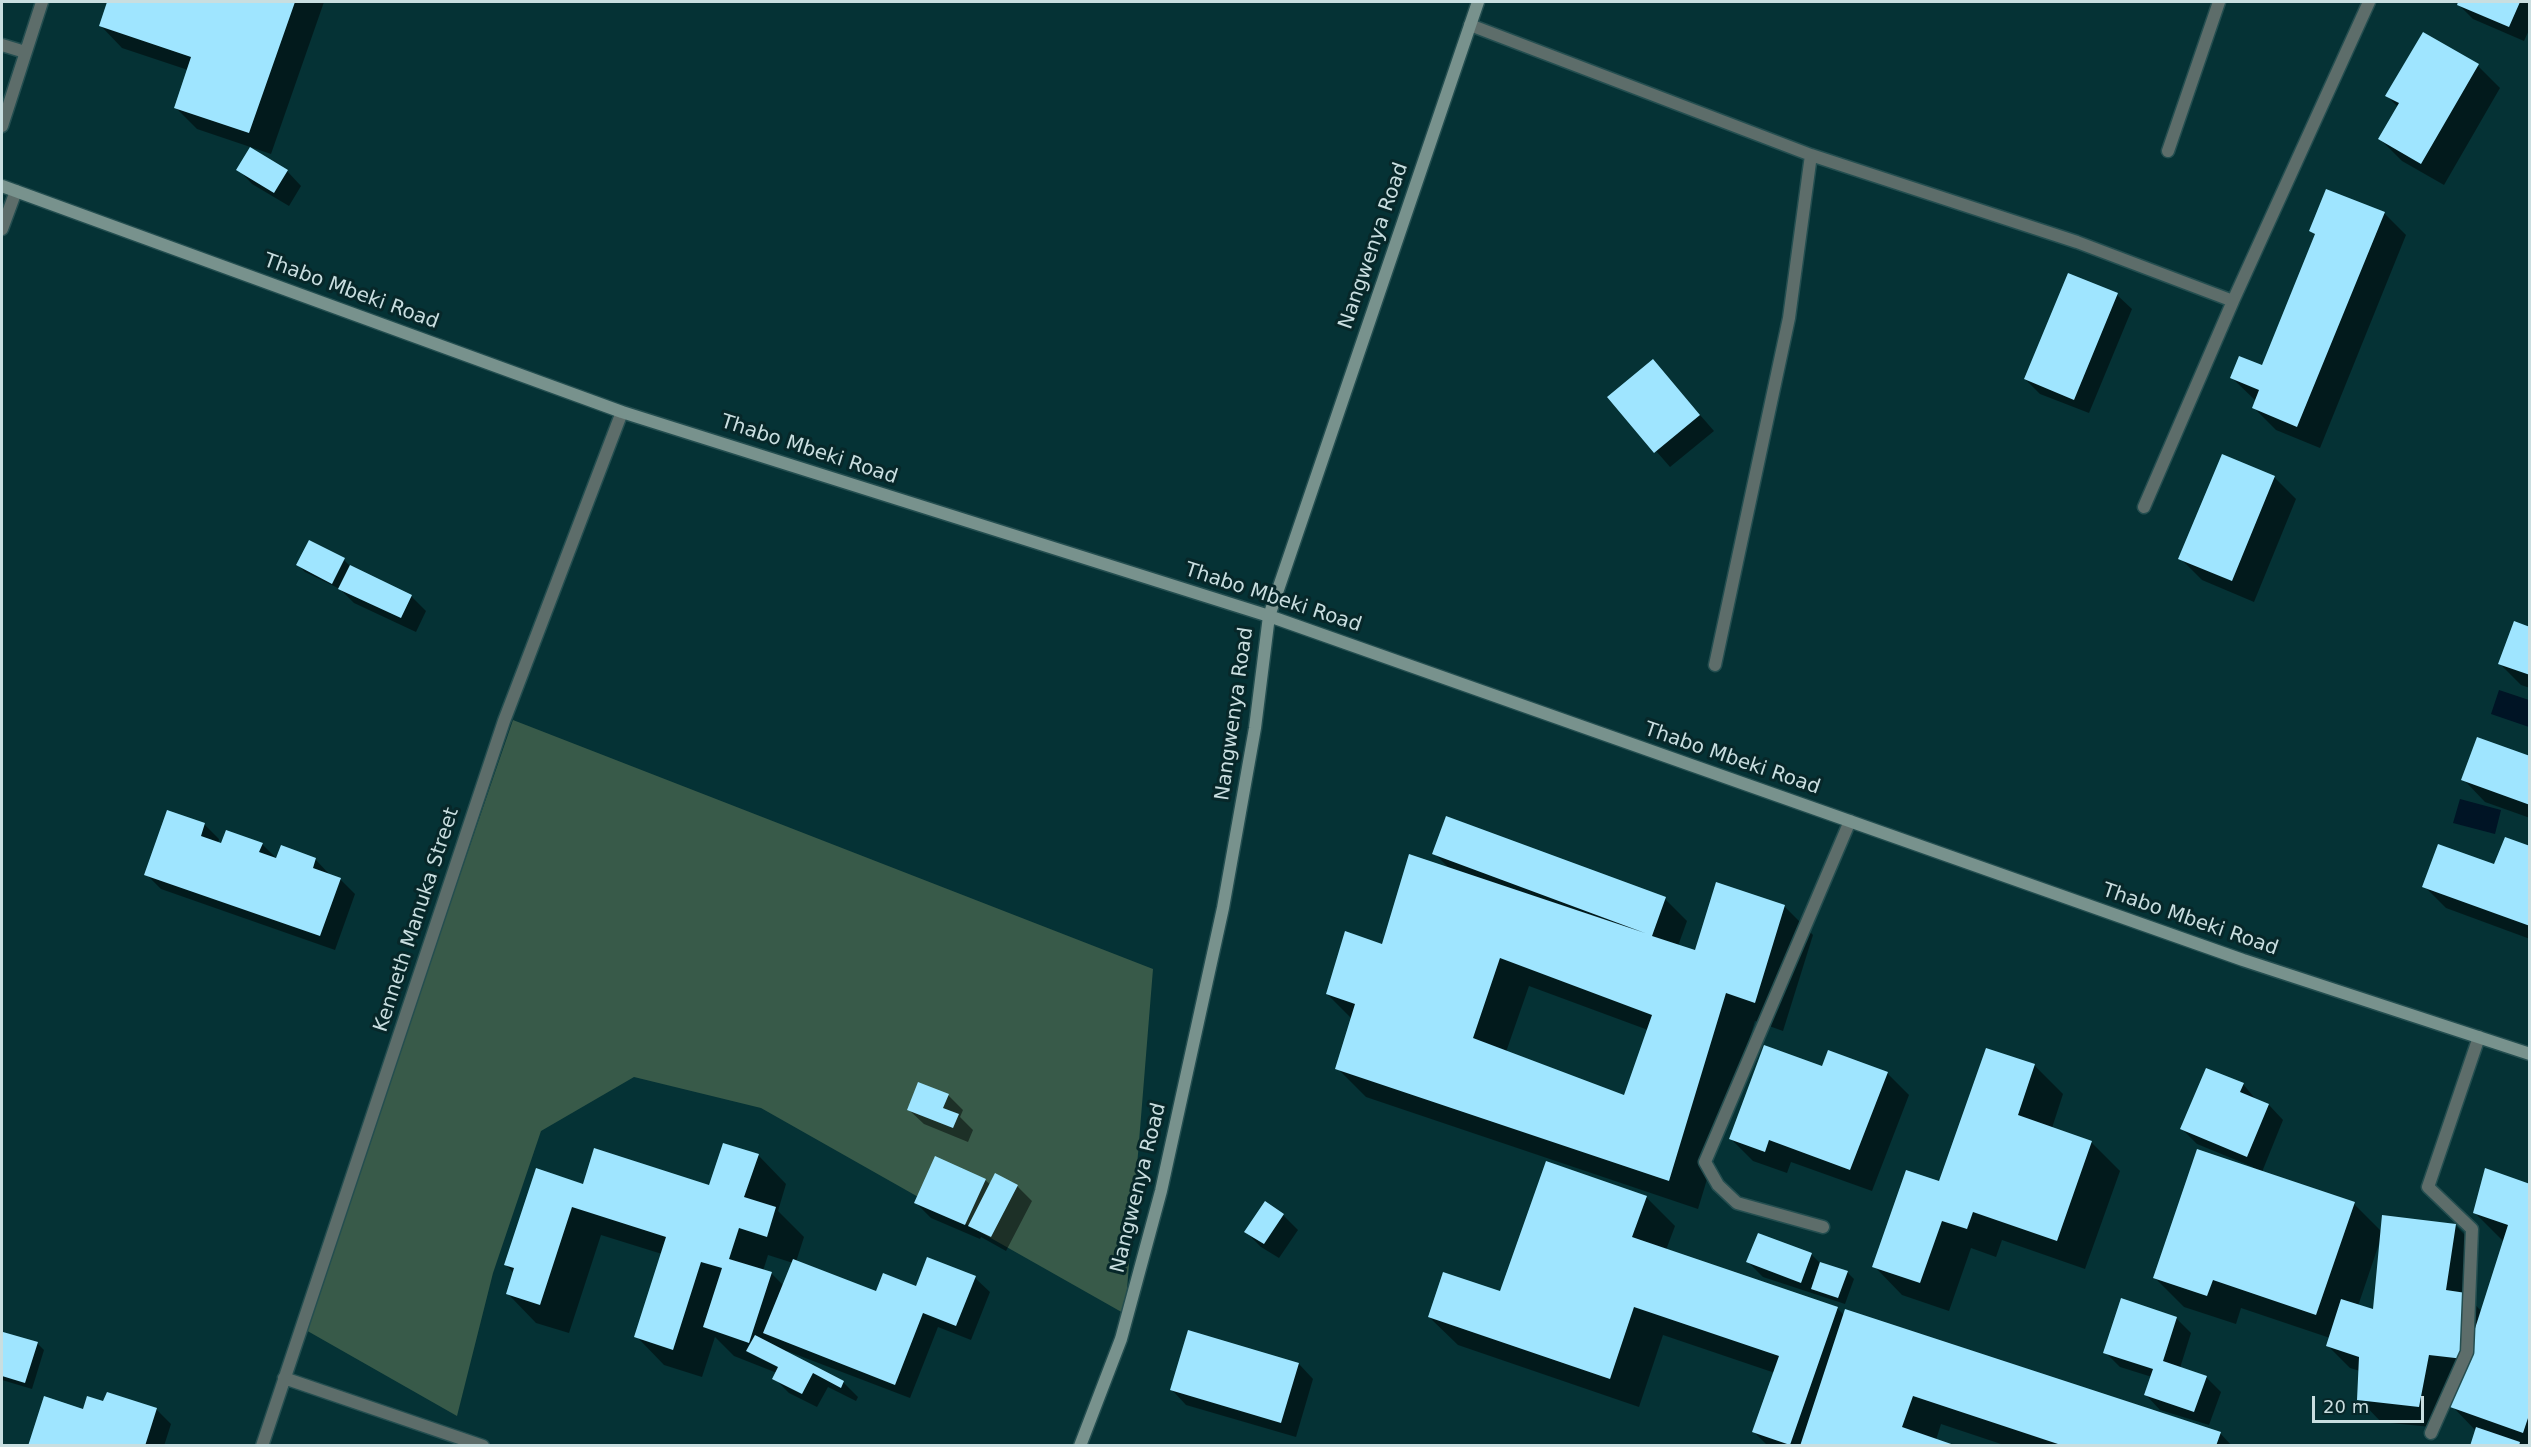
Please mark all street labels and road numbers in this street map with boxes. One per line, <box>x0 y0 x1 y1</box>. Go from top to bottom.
street label: Nangwenya Road <box>1334 160 1414 332</box>
street label: Thabo Mbeki Road <box>260 249 442 335</box>
street label: Thabo Mbeki Road <box>718 410 900 490</box>
street label: Thabo Mbeki Road <box>1182 558 1364 638</box>
street label: Nangwenya Road <box>1211 626 1259 802</box>
street label: Thabo Mbeki Road <box>1641 718 1823 800</box>
street label: Kenneth Manuka Street <box>369 805 465 1035</box>
street label: Thabo Mbeki Road <box>2099 879 2281 961</box>
street label: Nangwenya Road <box>1106 1100 1172 1276</box>

